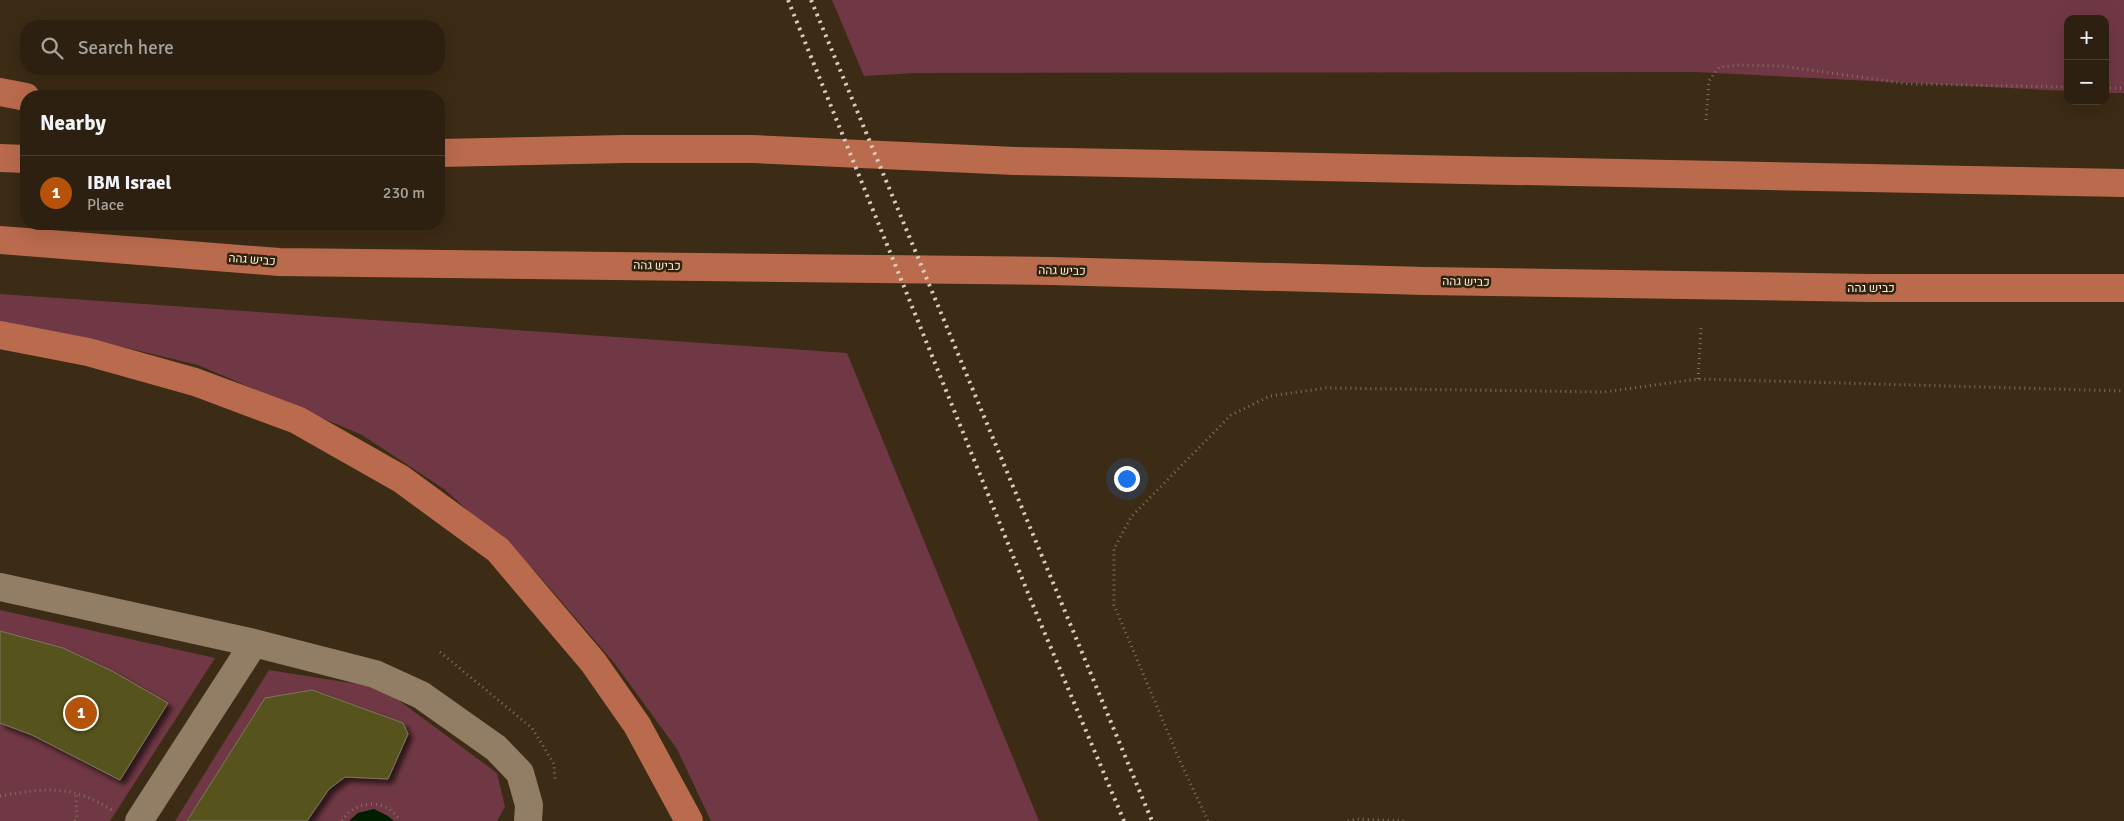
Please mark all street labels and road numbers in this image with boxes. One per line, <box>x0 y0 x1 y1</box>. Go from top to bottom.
street label: כביש גהה <box>228 251 276 269</box>
street label: כביש גהה <box>633 258 681 274</box>
street label: כביש גהה <box>1038 263 1086 279</box>
street label: כביש גהה <box>1442 274 1490 290</box>
street label: כביש גהה <box>1847 281 1895 296</box>

